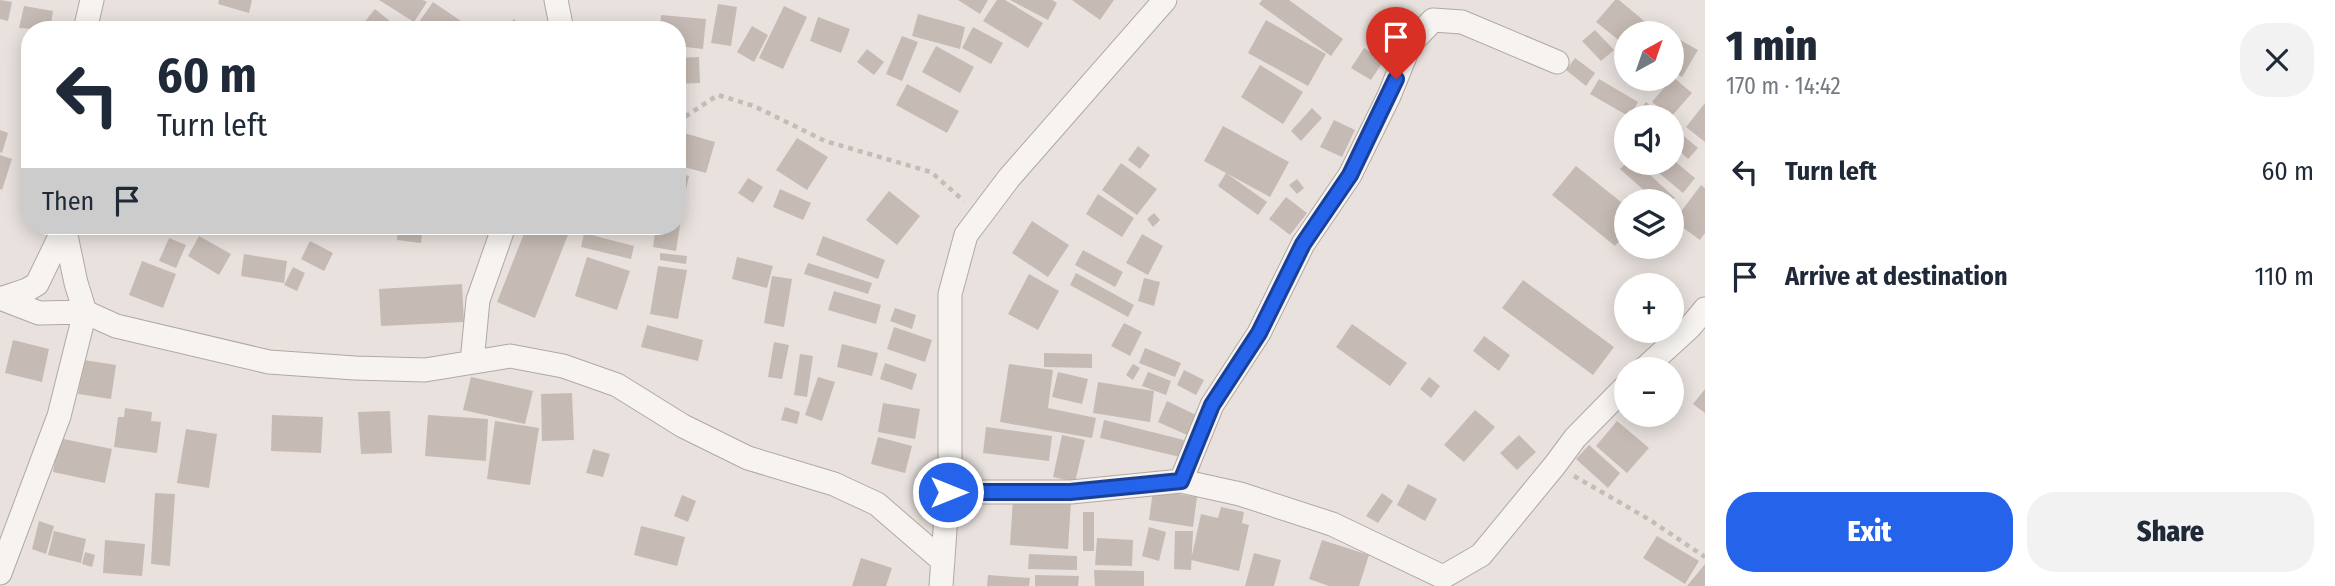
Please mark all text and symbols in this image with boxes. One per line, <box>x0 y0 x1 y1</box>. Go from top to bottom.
pin <box>1366 7 1426 79</box>
icon: arrive <box>1377 18 1415 56</box>
north arrow <box>1614 21 1684 91</box>
map controls <box>1614 21 1684 427</box>
text: 1 min <box>1726 21 1817 71</box>
button: close <box>2240 23 2314 97</box>
text: 60 m <box>157 46 257 105</box>
icon: left <box>42 49 133 140</box>
text: 170 m · 14:42 <box>1726 72 1841 100</box>
button: sound <box>1614 105 1684 175</box>
text: Turn left <box>157 106 267 144</box>
icon: left <box>1726 153 1764 191</box>
text: Turn left <box>1785 156 1877 187</box>
text: 60 m <box>2261 156 2314 187</box>
icon: arrive <box>108 182 146 220</box>
text: Then <box>42 186 94 217</box>
button: layers <box>1614 189 1684 259</box>
icon: arrive <box>1726 258 1764 296</box>
text: Arrive at destination <box>1785 261 2008 292</box>
text: 110 m <box>2254 261 2314 292</box>
button: + <box>1614 273 1684 343</box>
button: − <box>1614 357 1684 427</box>
position arrow <box>911 455 985 529</box>
button: Exit <box>1726 492 2013 572</box>
button: Share <box>2027 492 2314 572</box>

